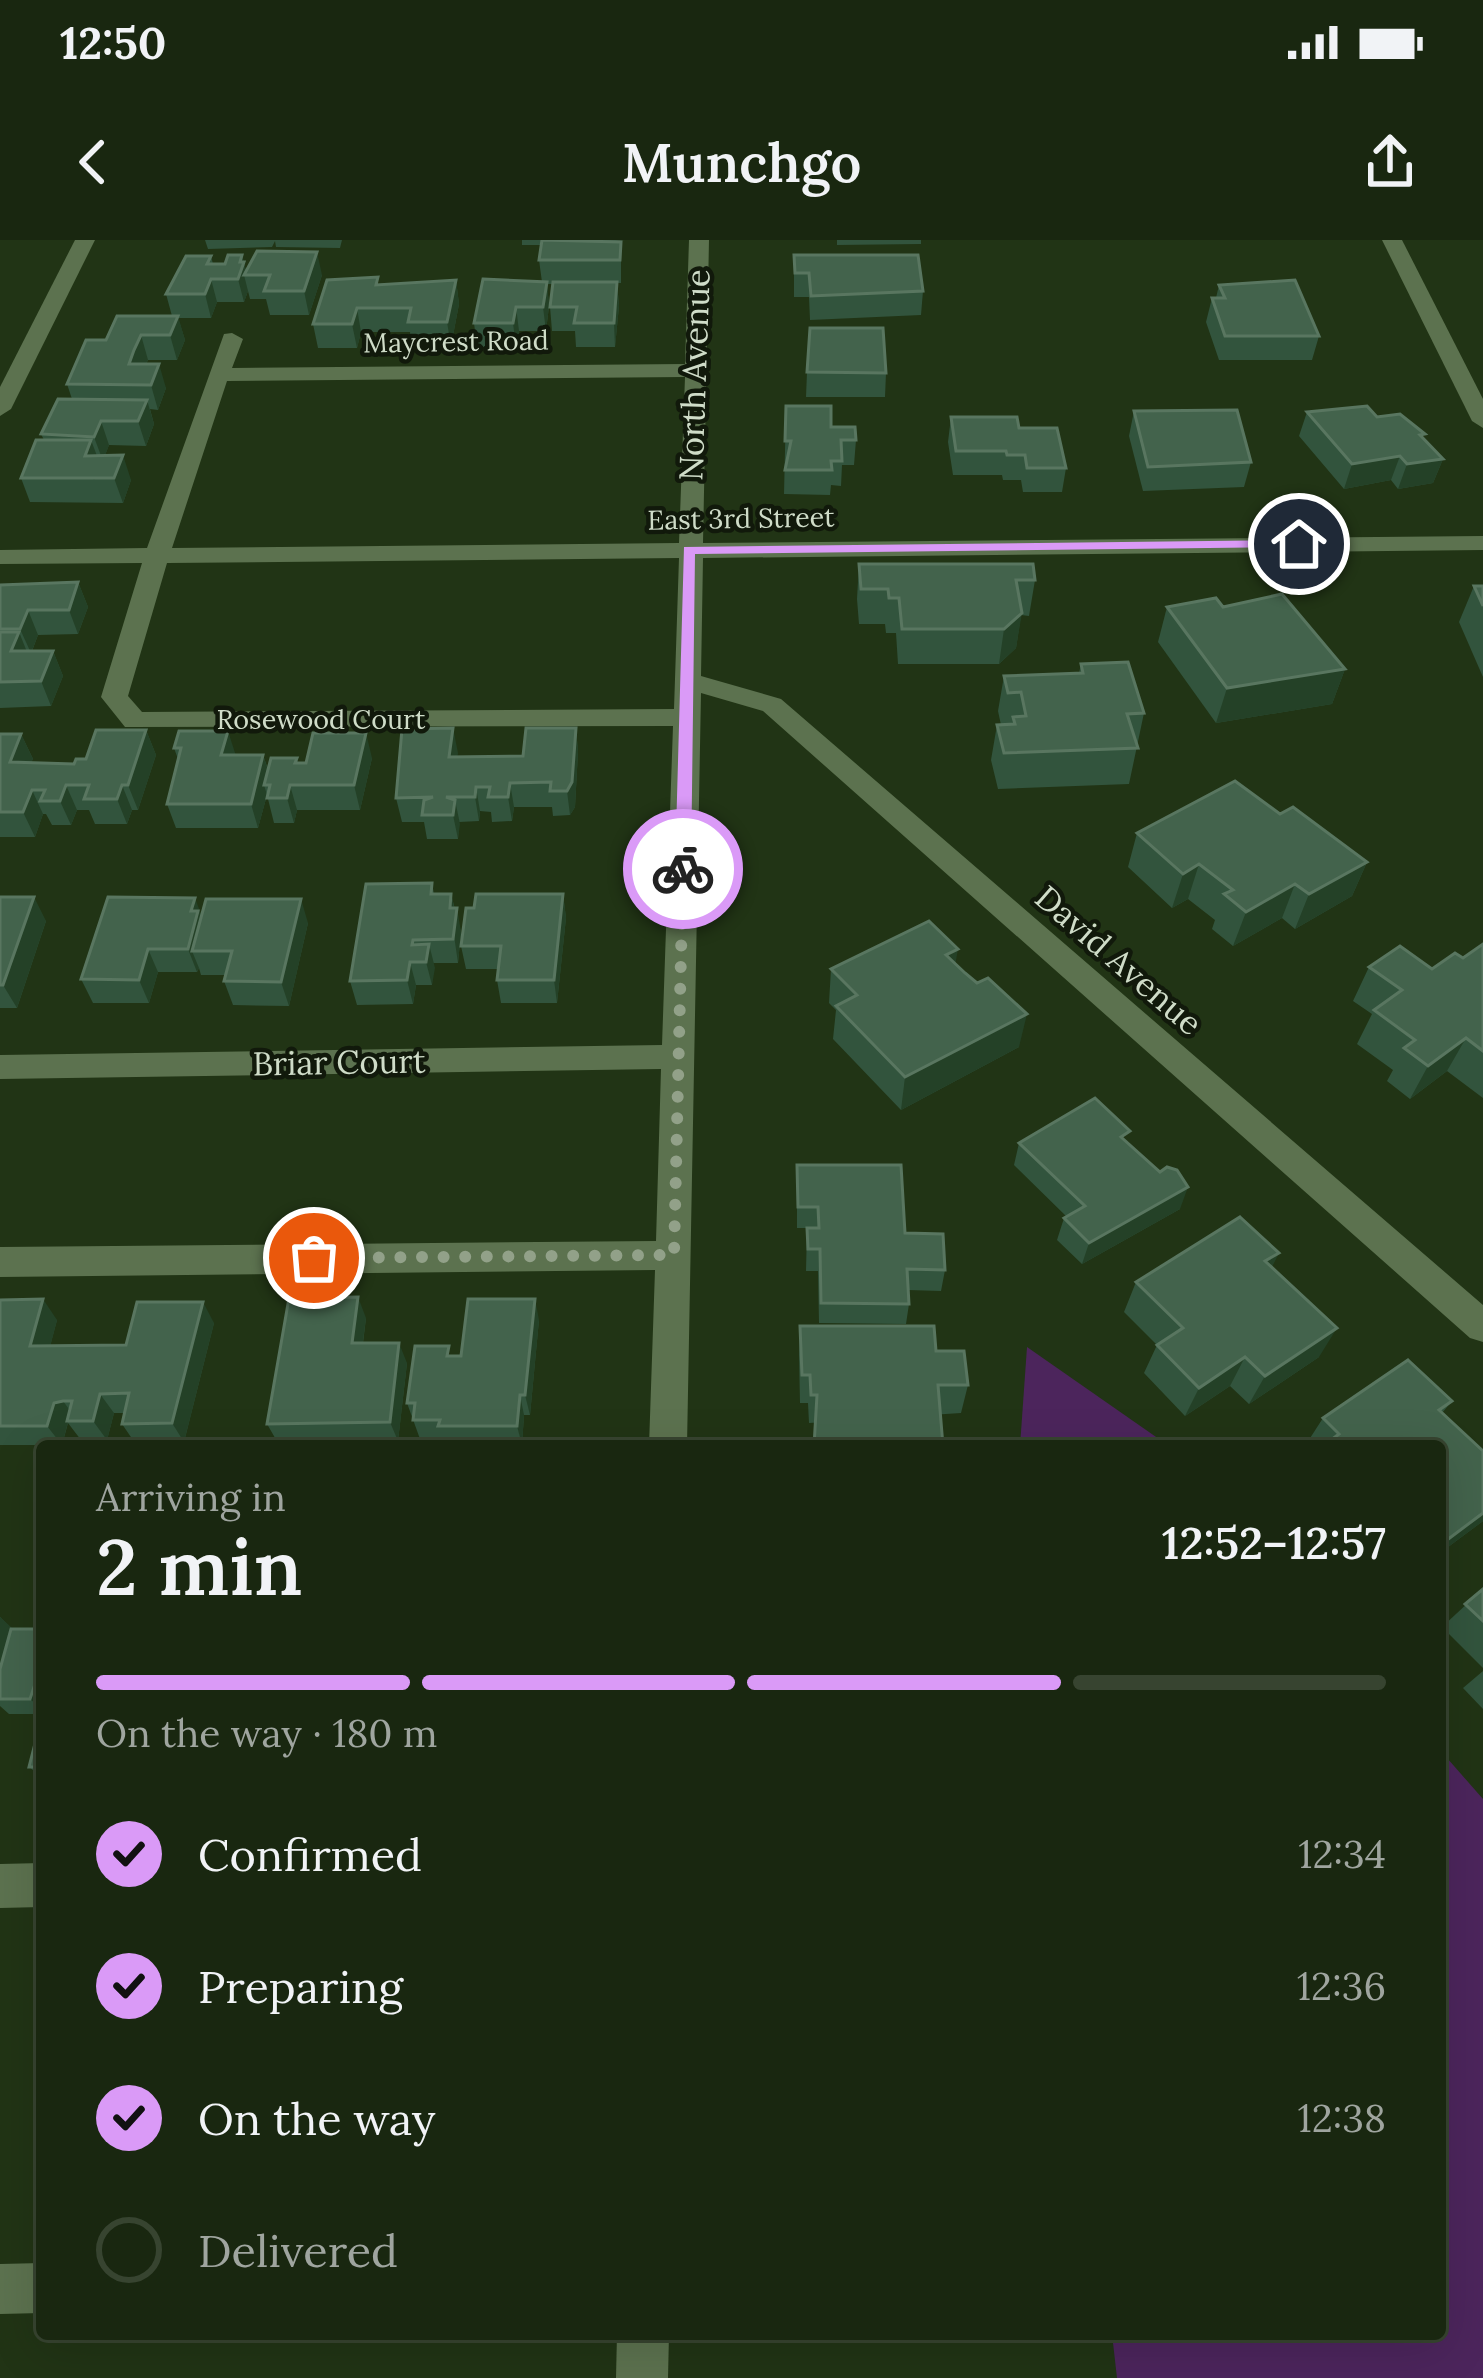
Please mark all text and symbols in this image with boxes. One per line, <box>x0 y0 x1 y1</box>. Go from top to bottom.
text: 12:50 <box>60 14 166 71</box>
text: Munchgo <box>622 128 861 197</box>
icon: back <box>60 129 126 195</box>
icon: share <box>1357 129 1423 195</box>
street label: North Avenue <box>669 268 719 482</box>
street label: Maycrest Road <box>363 322 549 360</box>
pin <box>1248 493 1350 595</box>
street label: East 3rd Street <box>647 499 835 537</box>
icon: home <box>1266 511 1332 577</box>
street label: Rosewood Court <box>217 702 426 736</box>
courier <box>623 809 743 929</box>
icon: bike <box>650 836 716 902</box>
street label: David Avenue <box>1027 876 1211 1044</box>
street label: Briar Court <box>252 1039 426 1085</box>
pin <box>263 1207 365 1309</box>
icon: bag <box>281 1225 347 1291</box>
text: Arriving in <box>96 1472 286 1522</box>
text: 12:52–12:57 <box>1162 1514 1386 1571</box>
text: 2 min <box>96 1517 303 1616</box>
text: On the way · 180 m <box>96 1708 438 1758</box>
icon: check <box>96 1821 162 1887</box>
text: Confirmed <box>198 1826 422 1883</box>
text: 12:34 <box>1298 1829 1386 1879</box>
icon: check <box>96 1953 162 2019</box>
text: Preparing <box>198 1958 403 2015</box>
text: 12:36 <box>1297 1961 1386 2011</box>
icon: check <box>96 2085 162 2151</box>
text: On the way <box>198 2090 436 2147</box>
text: 12:38 <box>1297 2093 1386 2143</box>
text: Delivered <box>198 2222 398 2279</box>

